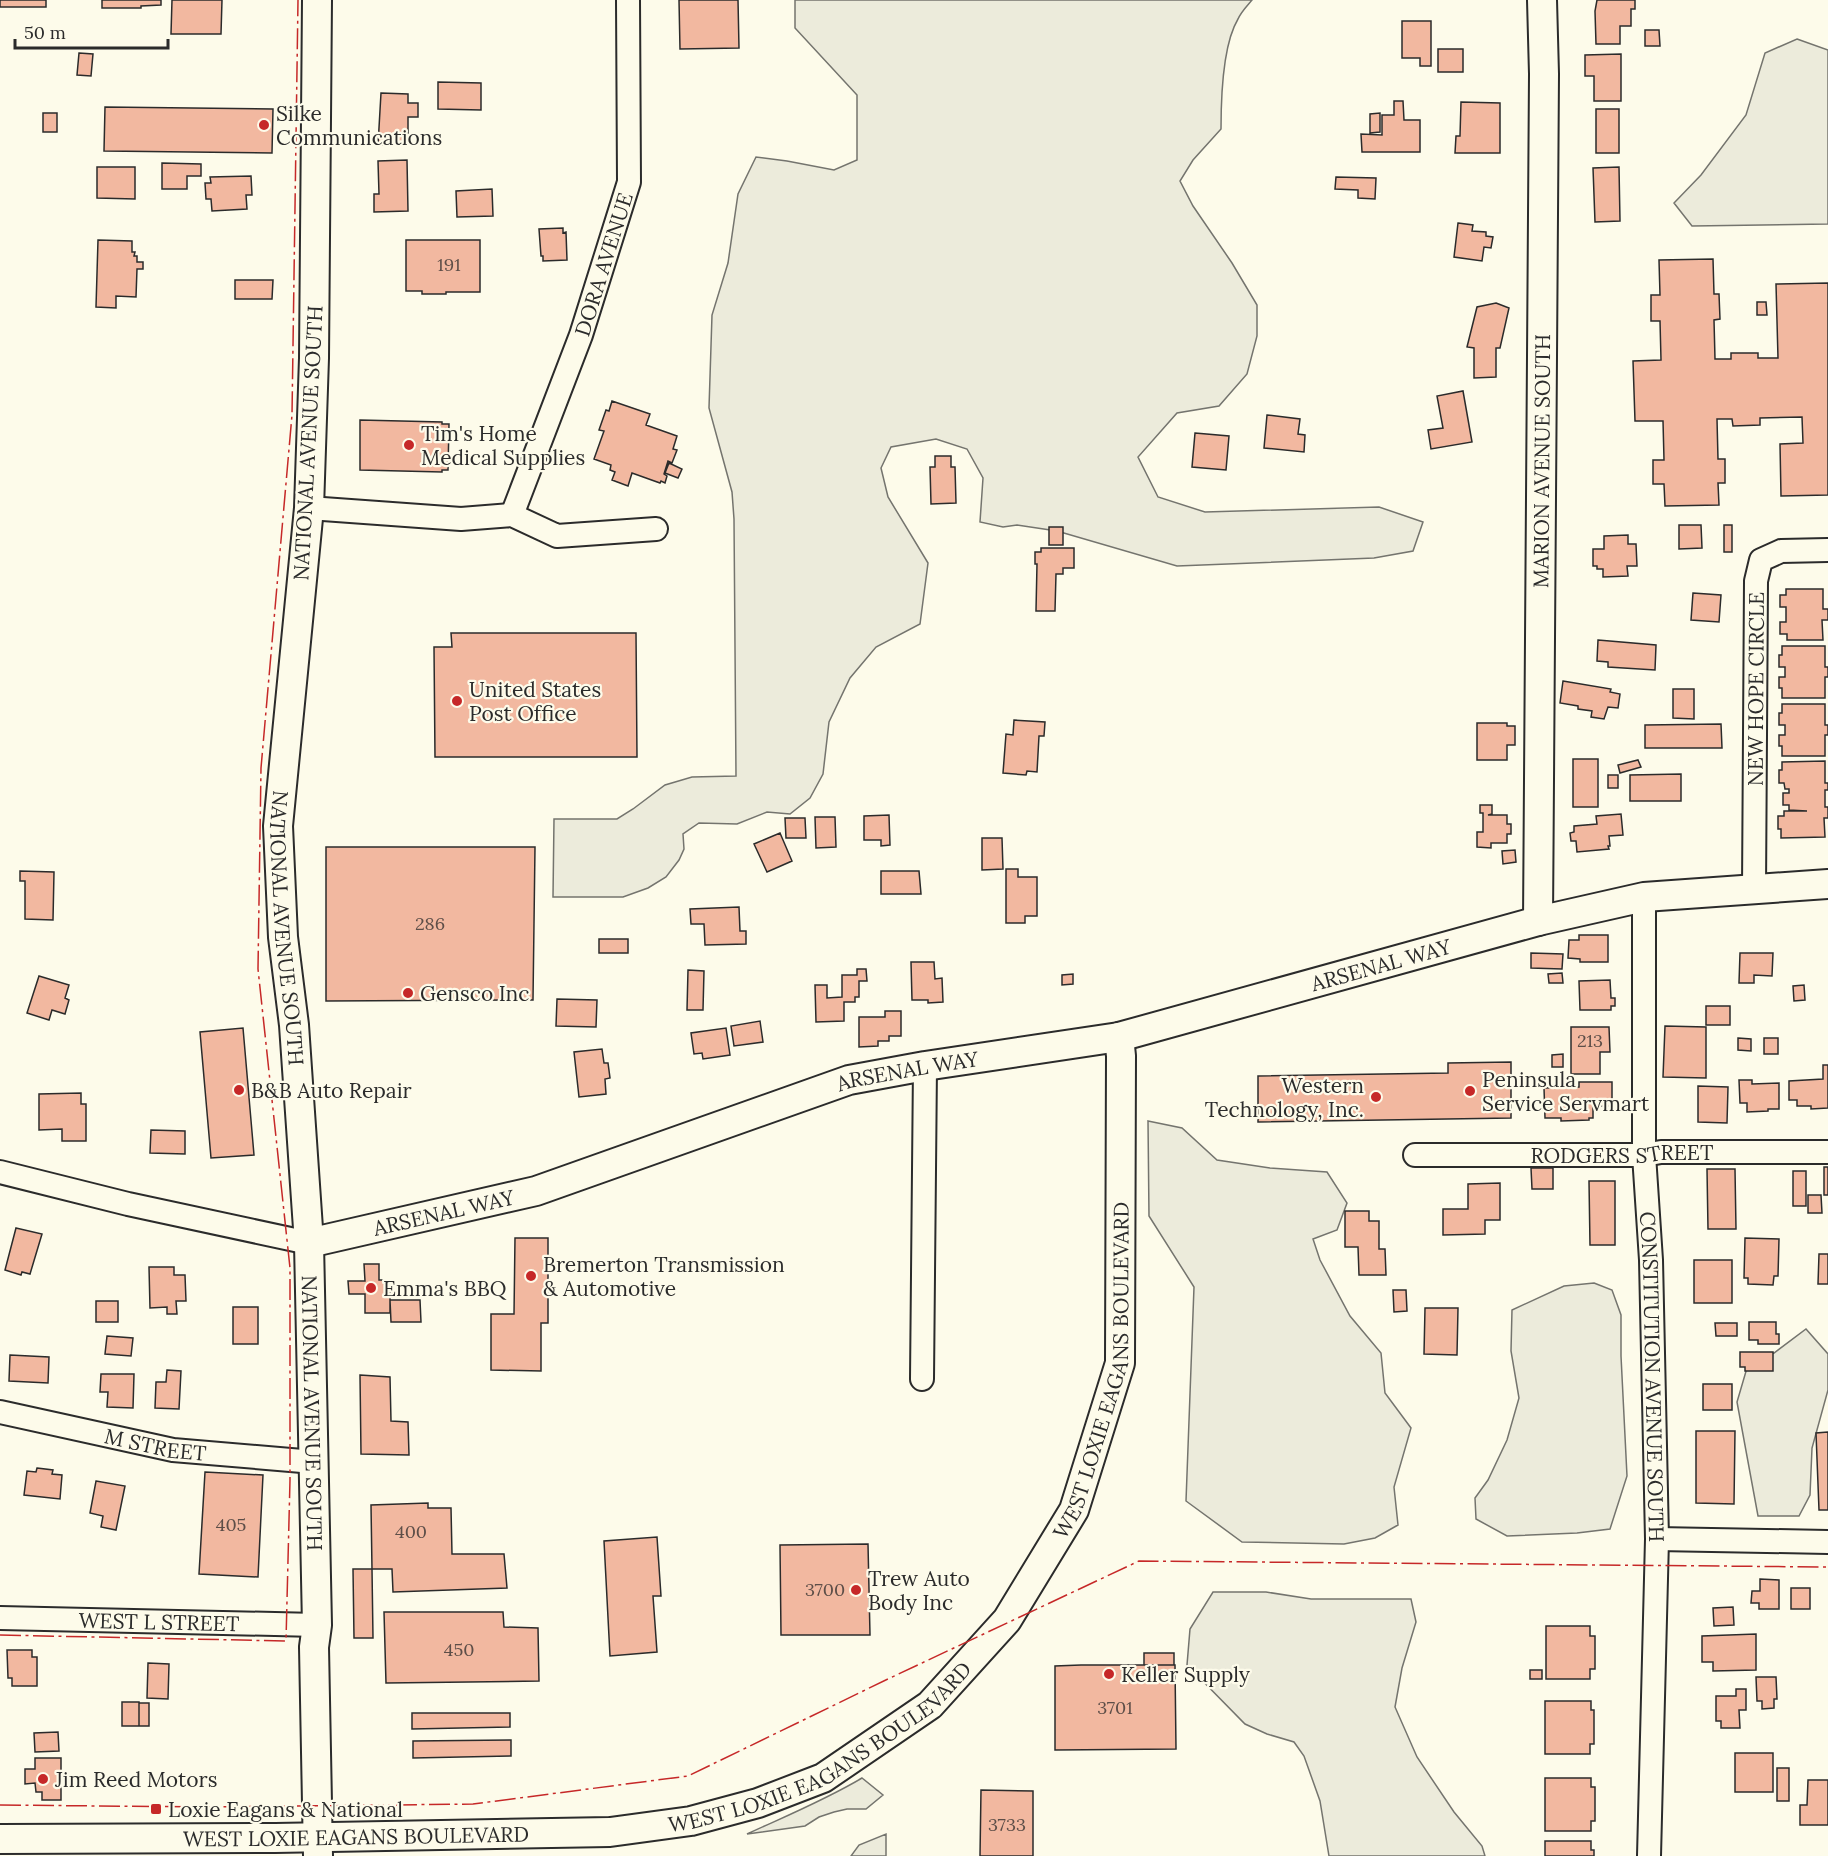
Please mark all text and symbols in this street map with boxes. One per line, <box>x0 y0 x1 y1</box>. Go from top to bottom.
scale bar <box>15 12 168 50</box>
text: 50 m <box>24 21 66 44</box>
place label: Silke Communications <box>276 100 442 151</box>
marker: Silke Communications <box>257 118 271 132</box>
street label: DORA AVENUE <box>568 189 638 339</box>
house number: 191 <box>437 253 461 276</box>
street label: NATIONAL AVENUE SOUTH <box>287 305 329 581</box>
street label: MARION AVENUE SOUTH <box>1527 334 1556 588</box>
place label: Tim's Home Medical Supplies <box>421 420 585 471</box>
marker: Tim's Home Medical Supplies <box>402 438 416 452</box>
street label: NEW HOPE CIRCLE <box>1741 592 1769 786</box>
place label: United States Post Office <box>469 676 601 727</box>
marker: United States Post Office <box>450 694 464 708</box>
street label: NATIONAL AVENUE SOUTH <box>264 789 310 1066</box>
house number: 286 <box>415 912 445 935</box>
street label: ARSENAL WAY <box>1307 932 1454 997</box>
place label: Gensco Inc <box>420 980 530 1007</box>
marker: Gensco Inc <box>401 986 415 1000</box>
house number: 213 <box>1577 1029 1603 1052</box>
street label: ARSENAL WAY <box>831 1045 981 1097</box>
place label: Peninsula Service Servmart <box>1482 1066 1650 1117</box>
place label: Western Technology, Inc. <box>1205 1072 1364 1123</box>
place label: B&B Auto Repair <box>251 1077 412 1104</box>
marker: B&B Auto Repair <box>232 1083 246 1097</box>
marker: Peninsula Service Servmart <box>1463 1084 1477 1098</box>
marker: Western Technology, Inc. <box>1369 1090 1383 1104</box>
street label: RODGERS STREET <box>1530 1139 1713 1169</box>
street label: ARSENAL WAY <box>369 1183 517 1242</box>
street label: WEST LOXIE EAGANS BOULEVARD <box>1046 1202 1134 1543</box>
street label: CONSTITUTION AVENUE SOUTH <box>1634 1211 1671 1542</box>
place label: Bremerton Transmission & Automotive <box>543 1251 785 1302</box>
marker: Bremerton Transmission & Automotive <box>524 1269 538 1283</box>
street label: NATIONAL AVENUE SOUTH <box>296 1275 329 1551</box>
place label: Emma's BBQ <box>383 1275 507 1302</box>
marker: Emma's BBQ <box>364 1281 378 1295</box>
street label: M STREET <box>102 1422 207 1466</box>
house number: 405 <box>216 1513 246 1536</box>
house number: 400 <box>395 1520 427 1543</box>
place label: Trew Auto Body Inc <box>868 1565 970 1616</box>
house number: 3700 <box>805 1578 845 1601</box>
marker: Trew Auto Body Inc <box>849 1583 863 1597</box>
street label: WEST L STREET <box>78 1606 240 1637</box>
house number: 450 <box>444 1638 474 1661</box>
street label: WEST LOXIE EAGANS BOULEVARD <box>666 1655 977 1837</box>
place label: Keller Supply <box>1121 1661 1250 1688</box>
marker: Keller Supply <box>1102 1667 1116 1681</box>
house number: 3701 <box>1097 1696 1133 1719</box>
place label: Jim Reed Motors <box>54 1766 217 1793</box>
marker: Jim Reed Motors <box>36 1772 50 1786</box>
place label: Loxie Eagans & National <box>168 1796 403 1823</box>
marker: Loxie Eagans & National <box>149 1802 163 1816</box>
house number: 3733 <box>988 1813 1026 1836</box>
street label: WEST LOXIE EAGANS BOULEVARD <box>183 1820 529 1852</box>

